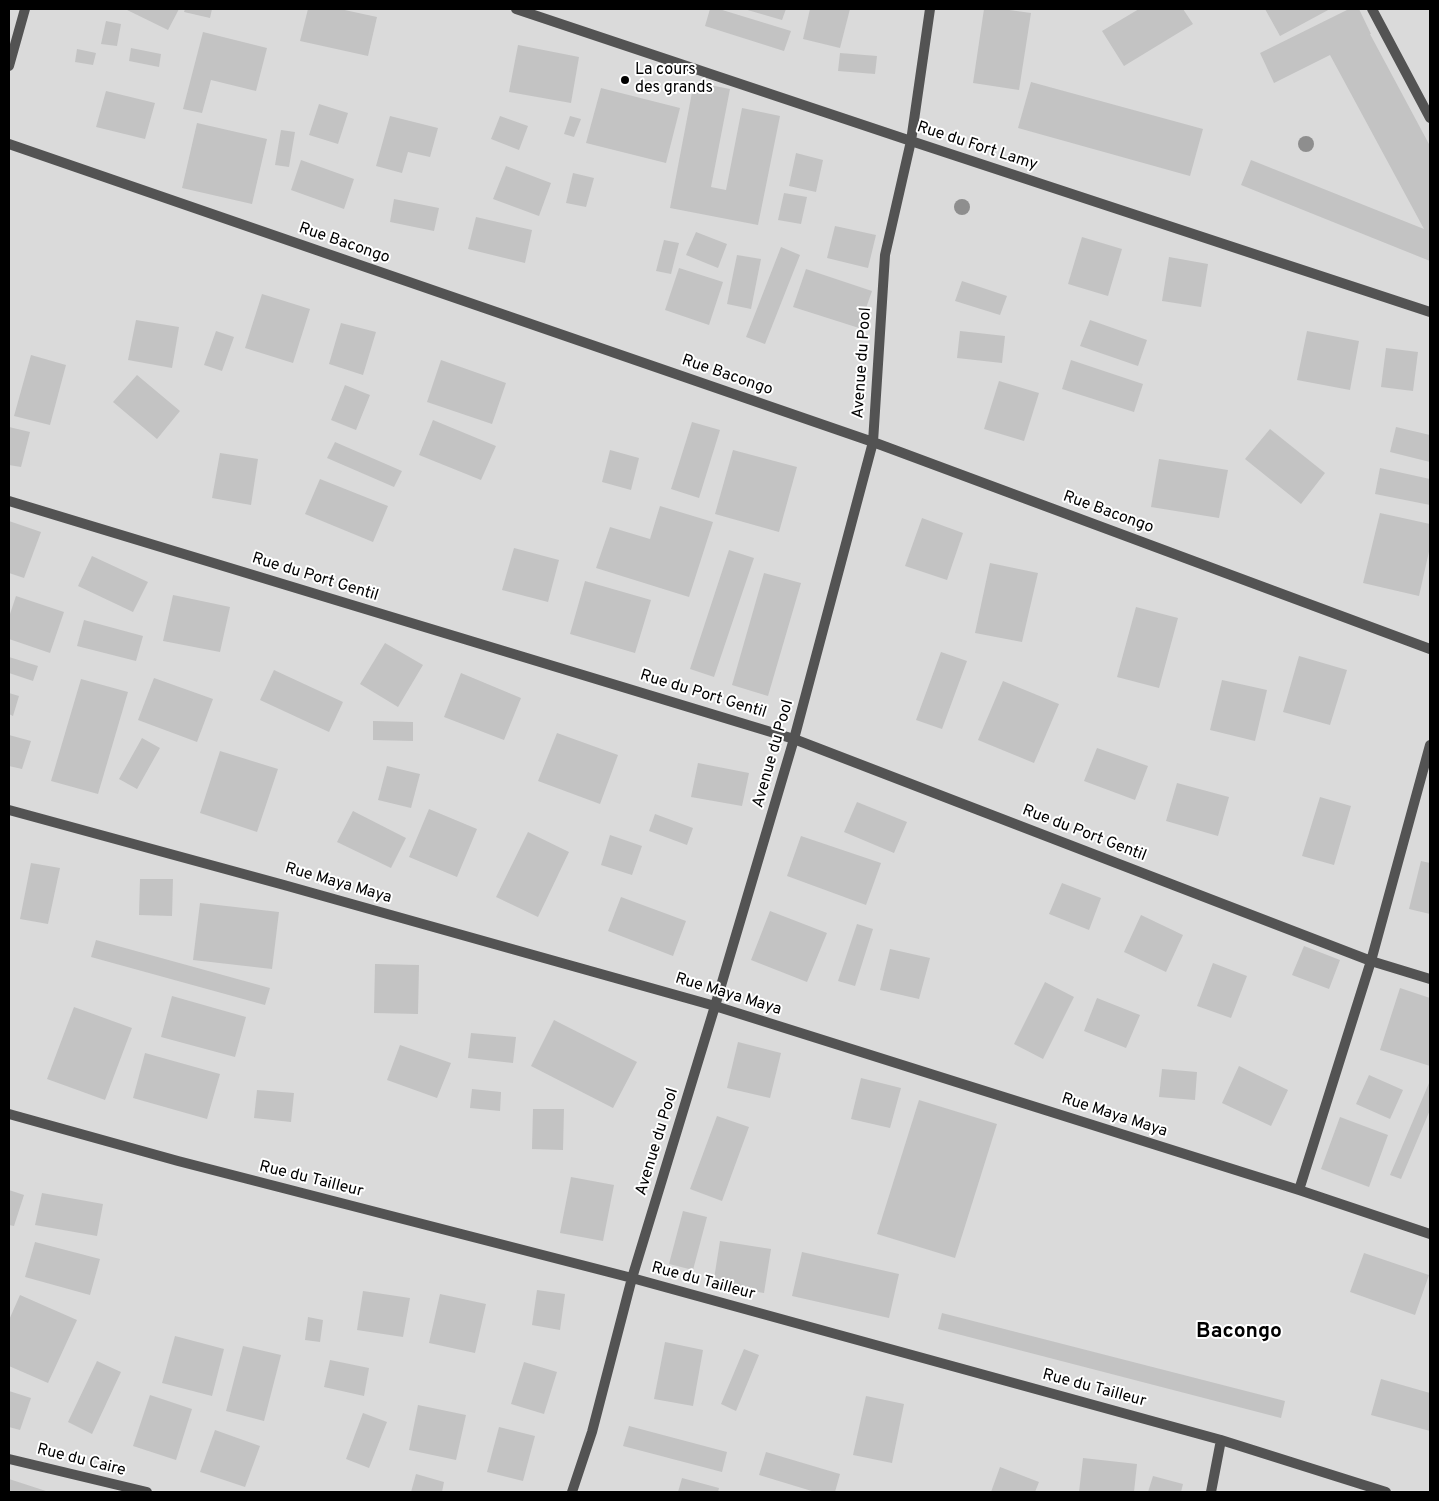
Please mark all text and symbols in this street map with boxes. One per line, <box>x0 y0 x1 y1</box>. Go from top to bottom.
place label: La cours des grands <box>635 61 713 99</box>
marker: La cours des grands <box>619 74 631 86</box>
street label: Rue du Fort Lamy <box>914 118 1040 176</box>
street label: Rue Bacongo <box>296 219 392 269</box>
street label: Avenue du Pool <box>850 307 876 419</box>
street label: Rue Bacongo <box>679 351 775 401</box>
street label: Rue Bacongo <box>1060 488 1156 538</box>
street label: Rue du Port Gentil <box>249 550 381 606</box>
street label: Rue du Port Gentil <box>637 667 769 723</box>
street label: Avenue du Pool <box>749 698 799 810</box>
street label: Rue du Port Gentil <box>1019 802 1149 866</box>
street label: Rue Maya Maya <box>282 860 394 908</box>
street label: Rue Maya Maya <box>673 970 783 1020</box>
street label: Avenue du Pool <box>633 1086 683 1198</box>
street label: Rue Maya Maya <box>1059 1090 1169 1142</box>
street label: Rue du Tailleur <box>257 1158 365 1202</box>
street label: Rue du Tailleur <box>649 1259 757 1305</box>
district label: Bacongo <box>1196 1320 1282 1346</box>
street label: Rue du Tailleur <box>1040 1366 1148 1412</box>
street label: Rue du Caire <box>35 1441 127 1481</box>

